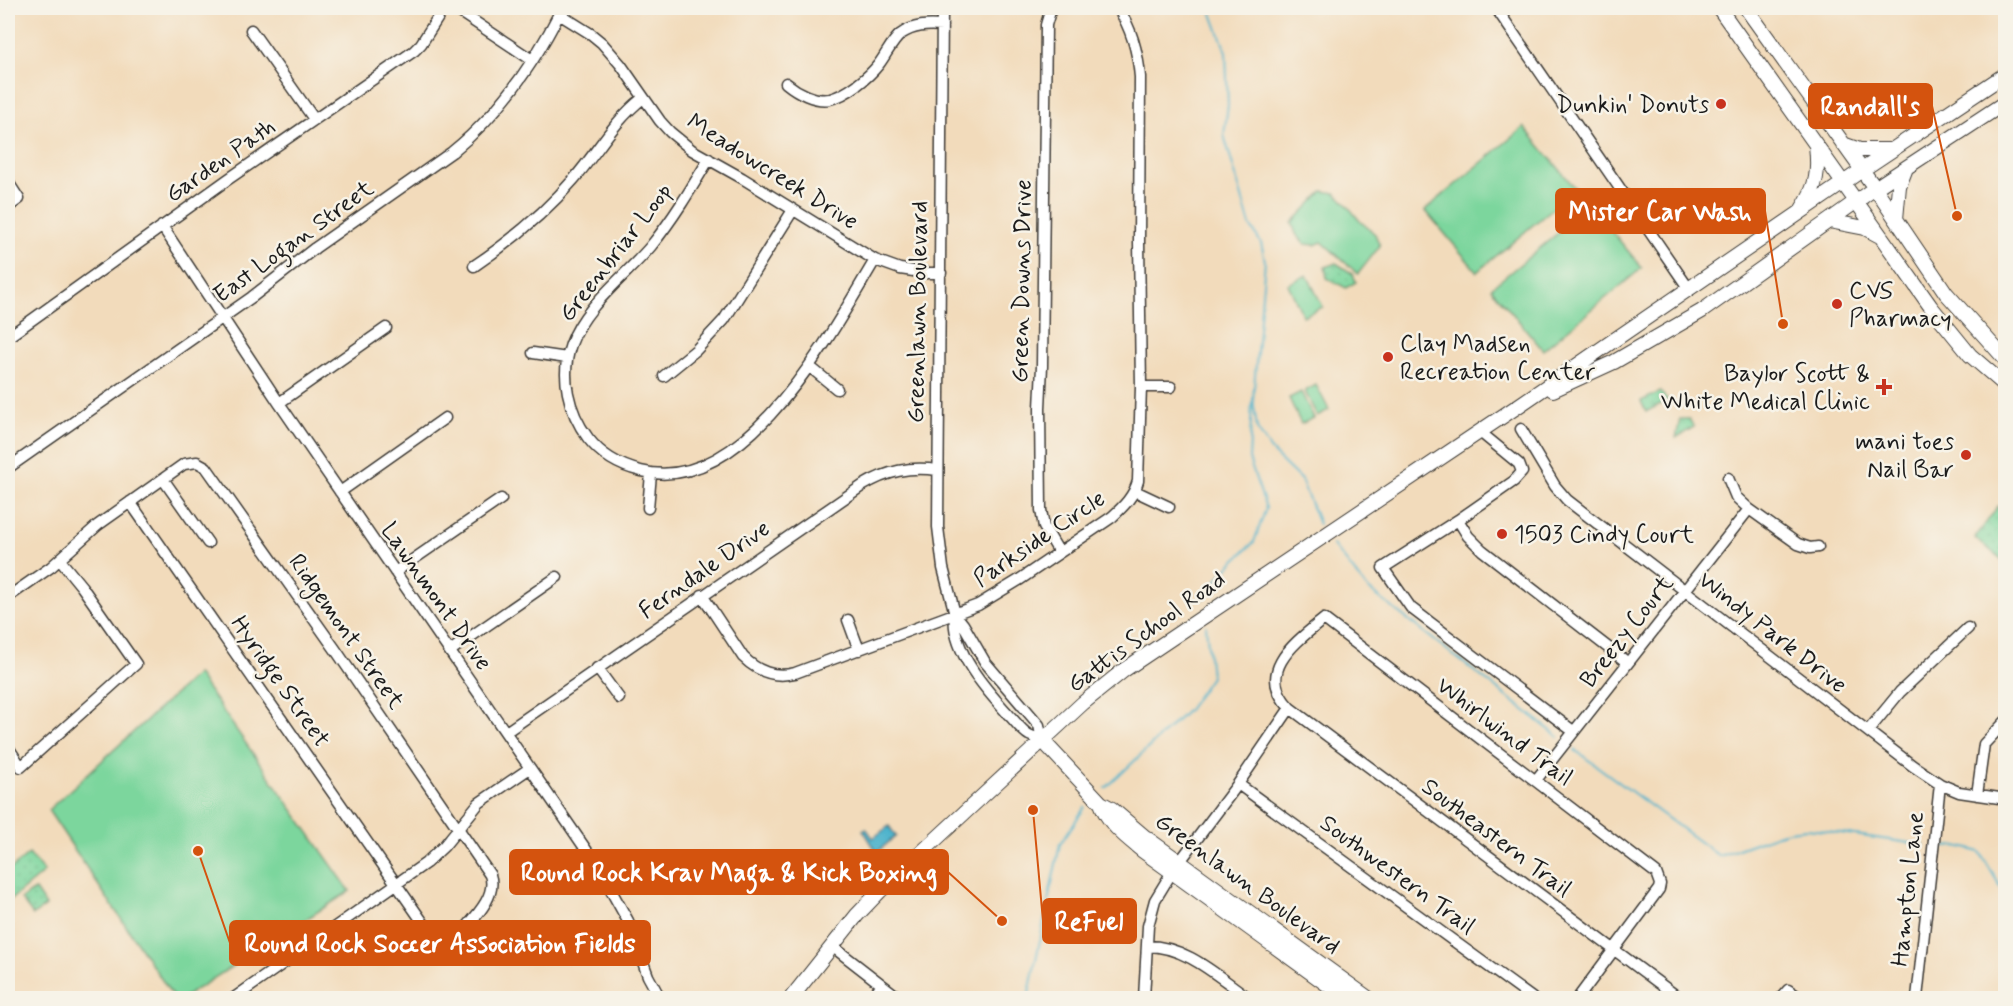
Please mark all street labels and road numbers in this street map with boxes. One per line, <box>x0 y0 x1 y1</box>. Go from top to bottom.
street label: Meadowcreek Drive <box>681 107 864 238</box>
street label: Garden Path <box>160 112 282 210</box>
street label: East Logan Street <box>208 174 382 313</box>
street label: Greenbriar Loop <box>552 177 680 329</box>
street label: Green Downs Drive <box>1005 179 1040 383</box>
street label: Greenlawn Boulevard <box>901 201 936 423</box>
street label: Parkside Circle <box>968 484 1112 595</box>
street label: Ferndale Drive <box>633 513 777 627</box>
street label: Lawnmont Drive <box>373 517 498 677</box>
street label: Ridgemont Street <box>279 548 411 717</box>
street label: Gattis School Road <box>1061 564 1232 700</box>
street label: Windy Park Drive <box>1691 565 1853 701</box>
street label: Breezy Court <box>1573 569 1681 695</box>
street label: Hyridge Street <box>220 610 337 756</box>
street label: Whirlwind Trail <box>1430 671 1579 794</box>
street label: Southeastern Trail <box>1415 772 1577 905</box>
street label: Greenlawn Boulevard <box>1148 806 1346 962</box>
street label: Southwestern Trail <box>1313 808 1481 942</box>
street label: Hampton Lane <box>1885 810 1932 968</box>

